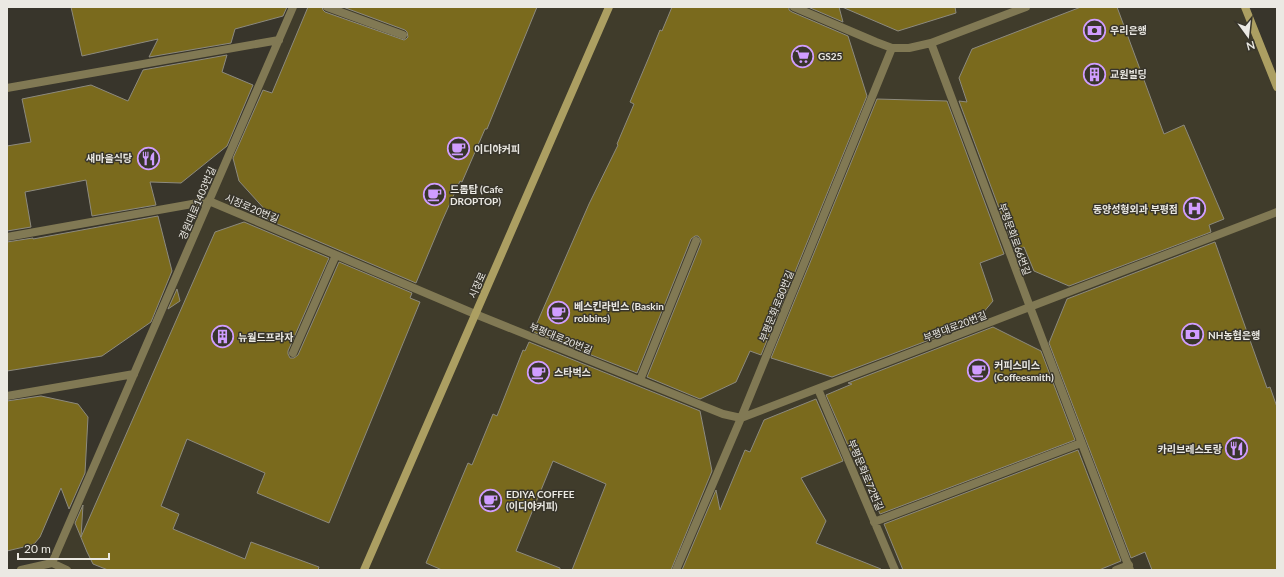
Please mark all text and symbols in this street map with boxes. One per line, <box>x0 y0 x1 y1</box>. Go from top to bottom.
north arrow <box>1228 16 1268 56</box>
bank icon: 우리은행 <box>1082 17 1108 43</box>
place label: 우리은행 <box>1110 24 1147 36</box>
text: N <box>1245 39 1256 54</box>
supermarket icon: GS25 <box>789 43 815 69</box>
place label: GS25 <box>818 50 843 62</box>
building icon: 교원빌딩 <box>1082 61 1108 87</box>
place label: 교원빌딩 <box>1110 68 1147 80</box>
cafe icon: 이디야커피 <box>445 136 471 162</box>
place label: 이디야커피 <box>474 143 520 155</box>
restaurant icon: 새마을식당 <box>135 145 161 171</box>
place label: 새마을식당 <box>86 152 132 164</box>
street label: 경원대로1403번길 <box>176 165 218 241</box>
cafe icon: 드롭탑 (Cafe DROPTOP) <box>422 182 448 208</box>
place label: 드롭탑 (Cafe DROPTOP) <box>450 183 504 207</box>
street label: 시장로20번길 <box>223 191 281 225</box>
hospital icon: 동양성형외과 부평점 <box>1181 196 1207 222</box>
street label: 부평문화로66번길 <box>996 201 1034 277</box>
place label: 동양성형외과 부평점 <box>1093 203 1178 215</box>
street label: 부평문화로80번길 <box>756 269 796 343</box>
street label: 시장로 <box>466 270 488 300</box>
cafe icon: 베스킨라빈스 (Baskin robbins) <box>546 299 572 325</box>
place label: 베스킨라빈스 (Baskin robbins) <box>574 300 664 324</box>
street label: 부평대로20번길 <box>922 308 988 344</box>
street label: 부평대로20번길 <box>528 320 594 356</box>
bank icon: NH농협은행 <box>1180 322 1206 348</box>
building icon: 뉴월드프라자 <box>210 324 236 350</box>
place label: NH농협은행 <box>1208 329 1260 341</box>
place label: 뉴월드프라자 <box>238 331 294 343</box>
cafe icon: 커피스미스 (Coffeesmith) <box>965 358 991 384</box>
cafe icon: 스타벅스 <box>525 359 551 385</box>
place label: 커피스미스 (Coffeesmith) <box>994 359 1054 383</box>
place label: 스타벅스 <box>554 366 591 378</box>
restaurant icon: 카리브레스토랑 <box>1224 436 1250 462</box>
street label: 부평문화로72번길 <box>846 438 886 512</box>
place label: 카리브레스토랑 <box>1158 443 1222 455</box>
cafe icon: EDIYA COFFEE (이디야커피) <box>478 487 504 513</box>
place label: EDIYA COFFEE (이디야커피) <box>506 488 575 512</box>
scale bar <box>18 535 109 561</box>
text: 20 m <box>24 541 51 556</box>

